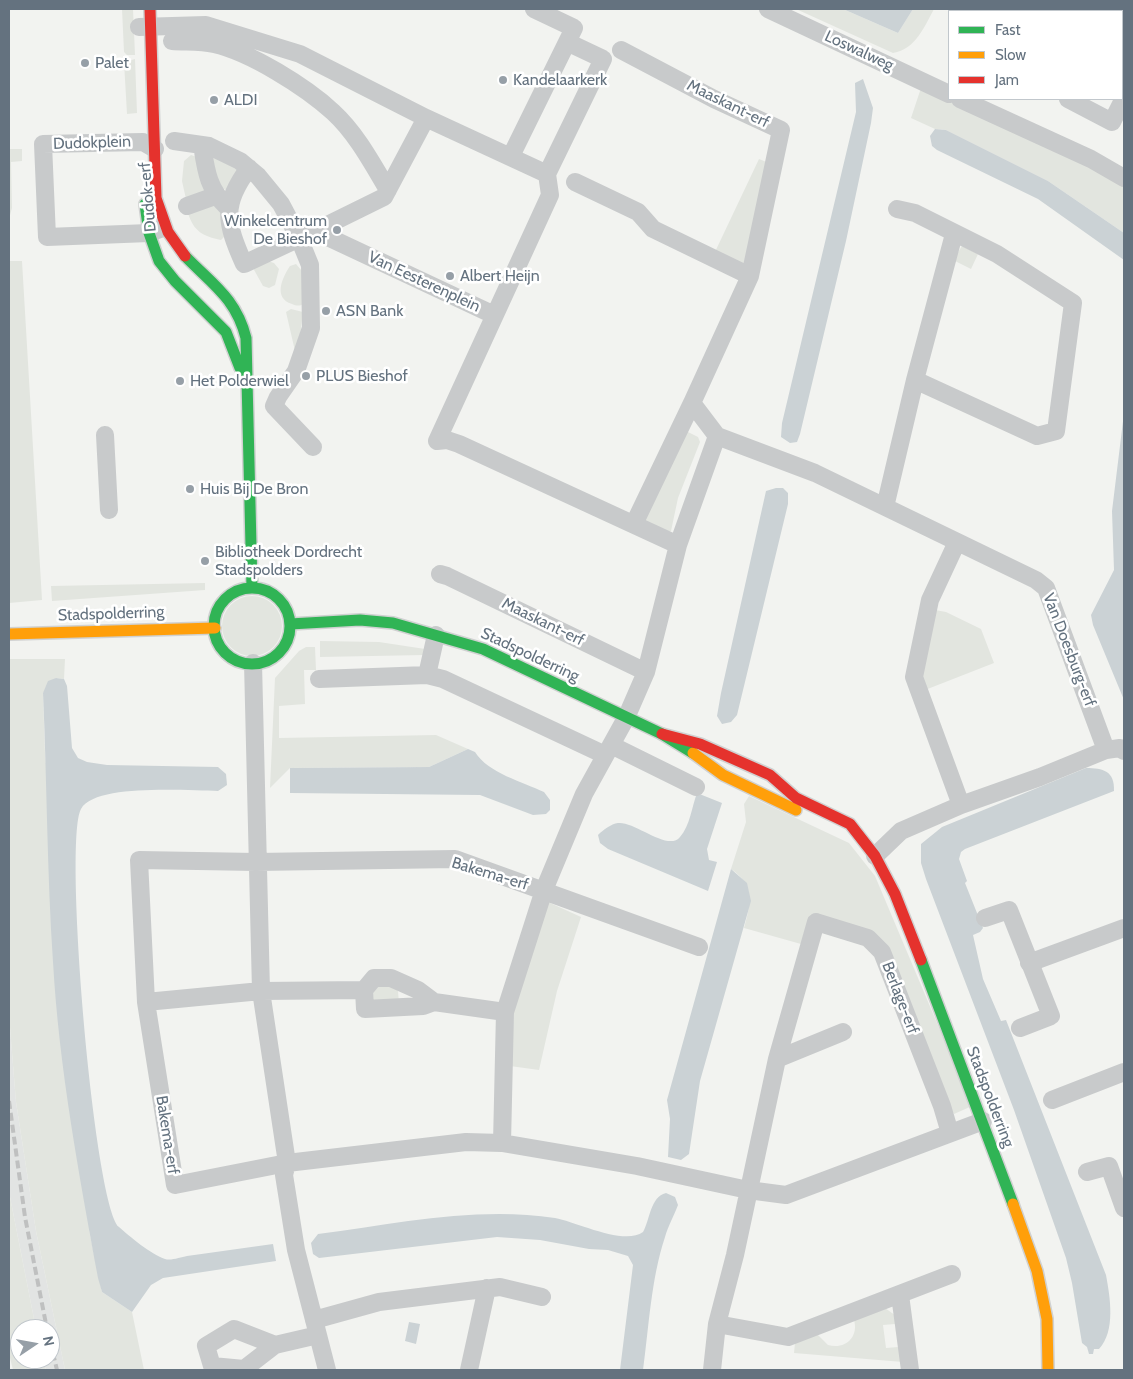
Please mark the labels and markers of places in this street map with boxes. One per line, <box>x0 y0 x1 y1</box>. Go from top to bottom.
place label: Palet <box>95 53 129 73</box>
marker: Palet <box>79 57 91 69</box>
place label: Kandelaarkerk <box>513 70 607 90</box>
marker: Kandelaarkerk <box>497 74 509 86</box>
place label: ALDI <box>224 90 258 110</box>
marker: ALDI <box>208 94 220 106</box>
place label: Winkelcentrum De Bieshof <box>224 211 327 249</box>
marker: Winkelcentrum De Bieshof <box>331 224 343 236</box>
place label: Albert Heijn <box>460 266 540 286</box>
marker: Albert Heijn <box>444 270 456 282</box>
place label: ASN Bank <box>336 301 403 321</box>
marker: ASN Bank <box>320 305 332 317</box>
place label: PLUS Bieshof <box>316 366 408 386</box>
marker: PLUS Bieshof <box>300 370 312 382</box>
place label: Het Polderwiel <box>190 371 289 391</box>
marker: Het Polderwiel <box>174 375 186 387</box>
place label: Huis Bij De Bron <box>200 479 308 499</box>
marker: Huis Bij De Bron <box>184 483 196 495</box>
place label: Bibliotheek Dordrecht Stadspolders <box>215 542 362 580</box>
marker: Bibliotheek Dordrecht Stadspolders <box>199 555 211 567</box>

